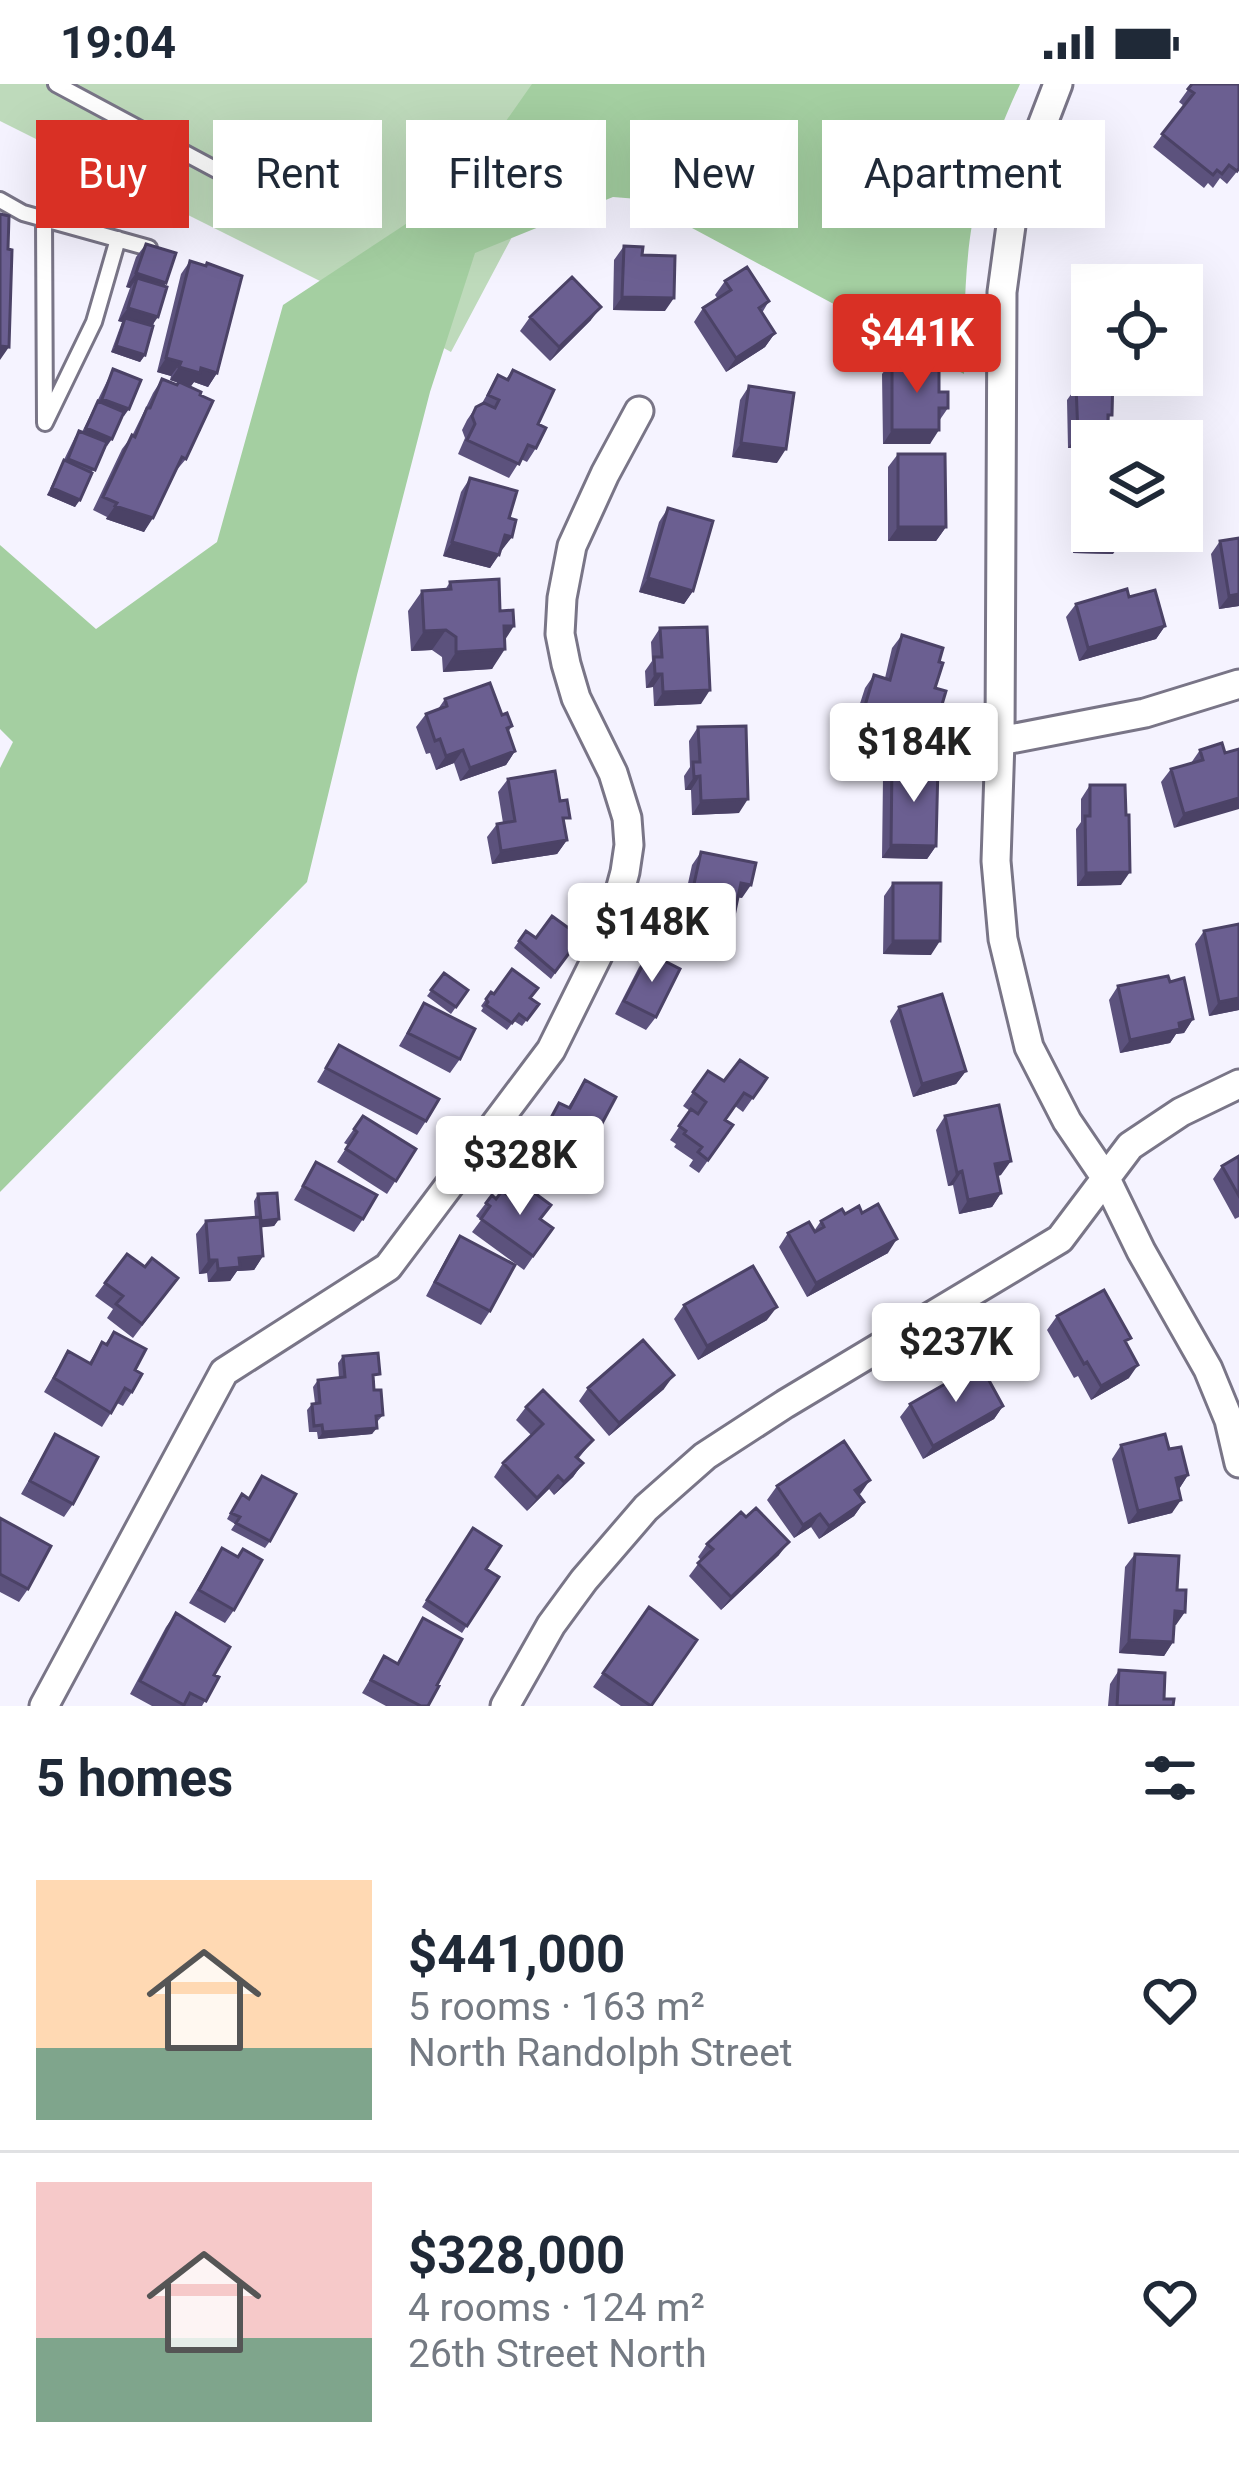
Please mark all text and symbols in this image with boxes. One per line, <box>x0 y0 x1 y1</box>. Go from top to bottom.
text: 19:04 <box>60 16 176 69</box>
chip: Buy <box>36 120 189 228</box>
chip: Rent <box>213 120 382 228</box>
chip: Filters <box>406 120 606 228</box>
chip: New <box>630 120 798 228</box>
chip: Apartment <box>822 120 1105 228</box>
map controls <box>1071 264 1203 552</box>
button: locate <box>1071 264 1203 396</box>
pin: $441K <box>833 294 1001 396</box>
text: $441K <box>860 310 974 356</box>
button: layers <box>1071 420 1203 552</box>
pin: $184K <box>830 703 998 805</box>
text: $184K <box>857 719 971 765</box>
pin: $148K <box>568 883 736 985</box>
text: $148K <box>595 899 709 945</box>
pin: $328K <box>436 1116 604 1218</box>
text: $328K <box>463 1132 577 1178</box>
pin: $237K <box>872 1303 1040 1405</box>
text: $237K <box>899 1319 1013 1365</box>
icon: filters <box>1137 1745 1203 1811</box>
text: 5 homes <box>36 1749 233 1808</box>
text: $441,000 <box>408 1925 625 1984</box>
icon: home <box>132 1928 276 2072</box>
icon: heart <box>1137 1967 1203 2033</box>
text: 5 rooms · 163 m² <box>408 1984 705 2030</box>
text: North Randolph Street <box>408 2030 793 2076</box>
text: $328,000 <box>408 2226 625 2285</box>
icon: home <box>132 2230 276 2374</box>
icon: heart <box>1137 2269 1203 2335</box>
text: 4 rooms · 124 m² <box>408 2285 705 2331</box>
text: 26th Street North <box>408 2331 707 2377</box>

